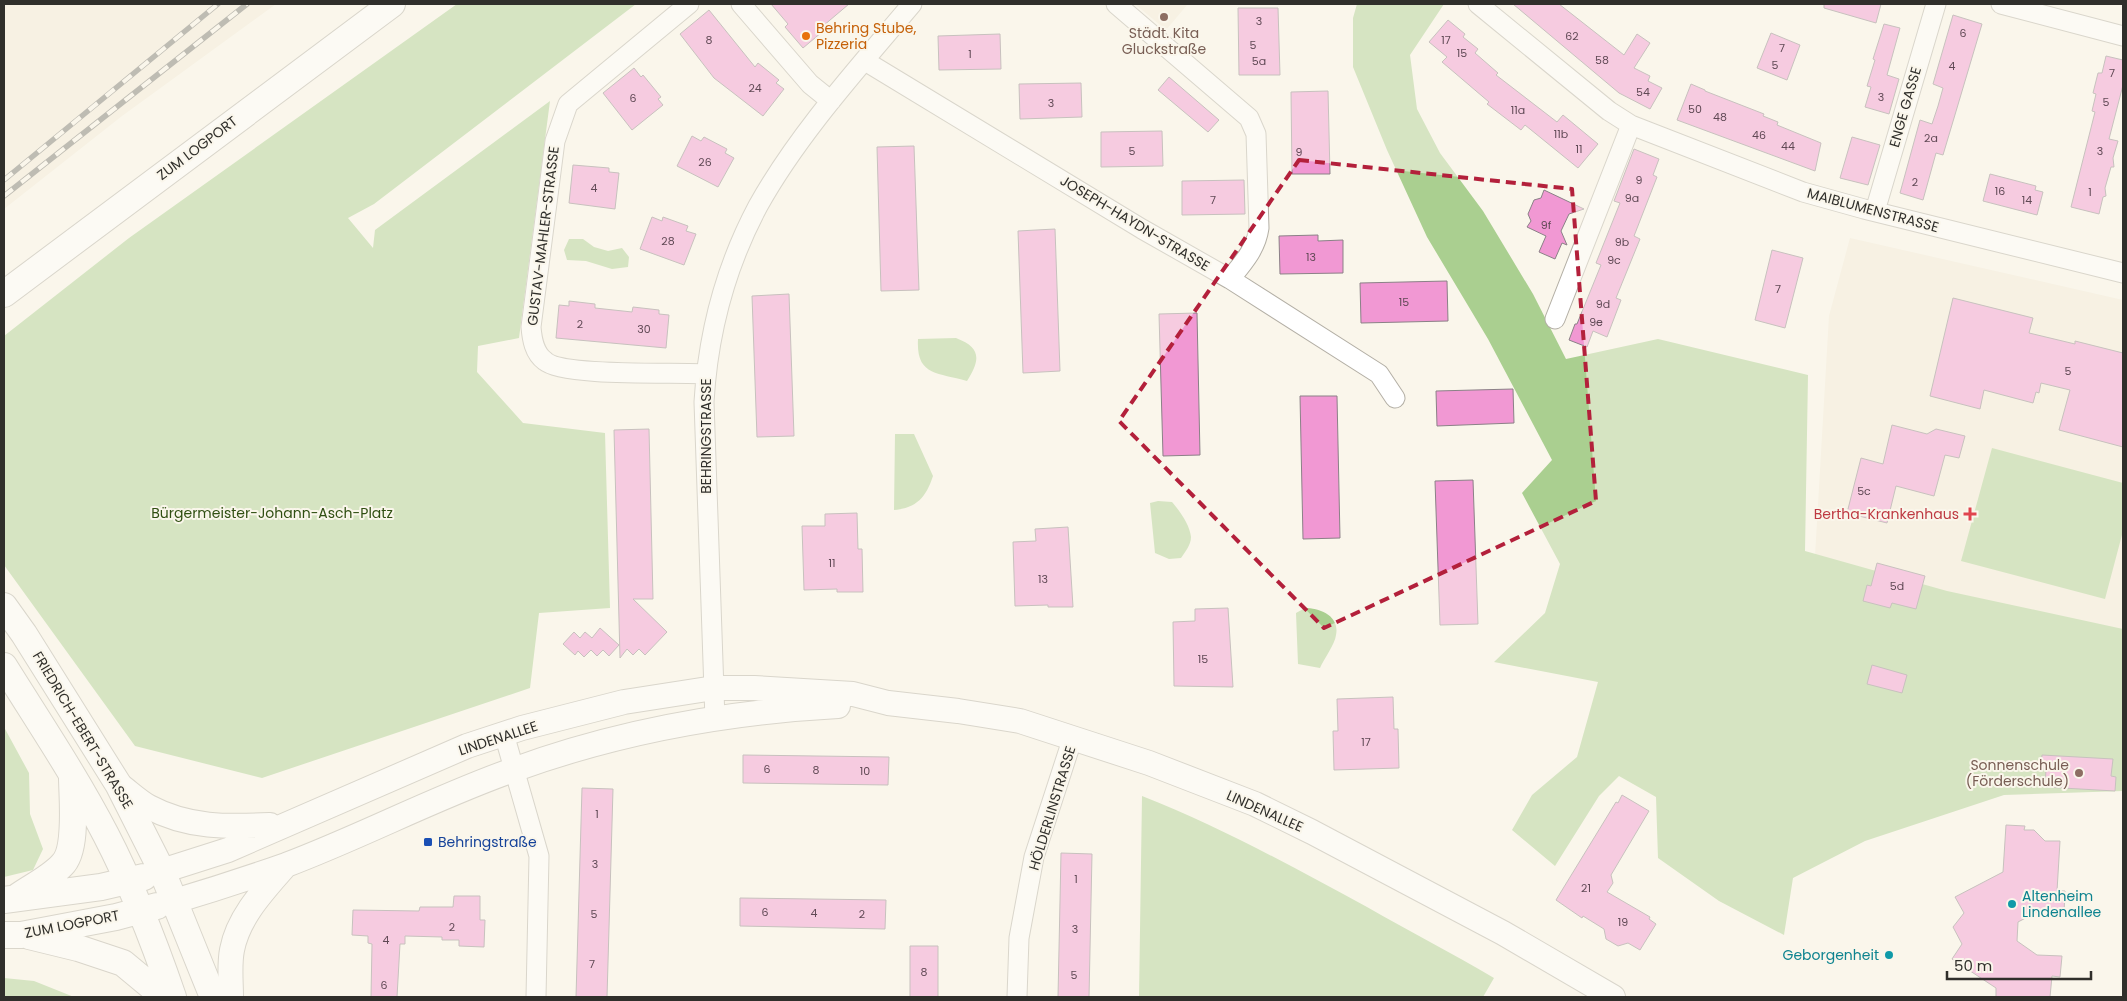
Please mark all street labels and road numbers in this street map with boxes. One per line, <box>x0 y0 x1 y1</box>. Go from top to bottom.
street label: ENGE GASSE <box>1884 64 1926 150</box>
street label: ZUM LOGPORT <box>153 111 242 185</box>
street label: GUSTAV-MAHLER-STRASSE <box>522 145 564 327</box>
street label: JOSEPH-HAYDN-STRASSE <box>1056 170 1214 276</box>
street label: MAIBLUMENSTRASSE <box>1805 183 1941 237</box>
street label: BEHRINGSTRASSE <box>696 378 716 494</box>
street label: FRIEDRICH-EBERT-STRASSE <box>28 648 138 812</box>
street label: LINDENALLEE <box>456 716 540 760</box>
street label: HÖLDERLINSTRASSE <box>1024 743 1080 873</box>
street label: LINDENALLEE <box>1223 785 1307 837</box>
street label: ZUM LOGPORT <box>23 905 121 943</box>

